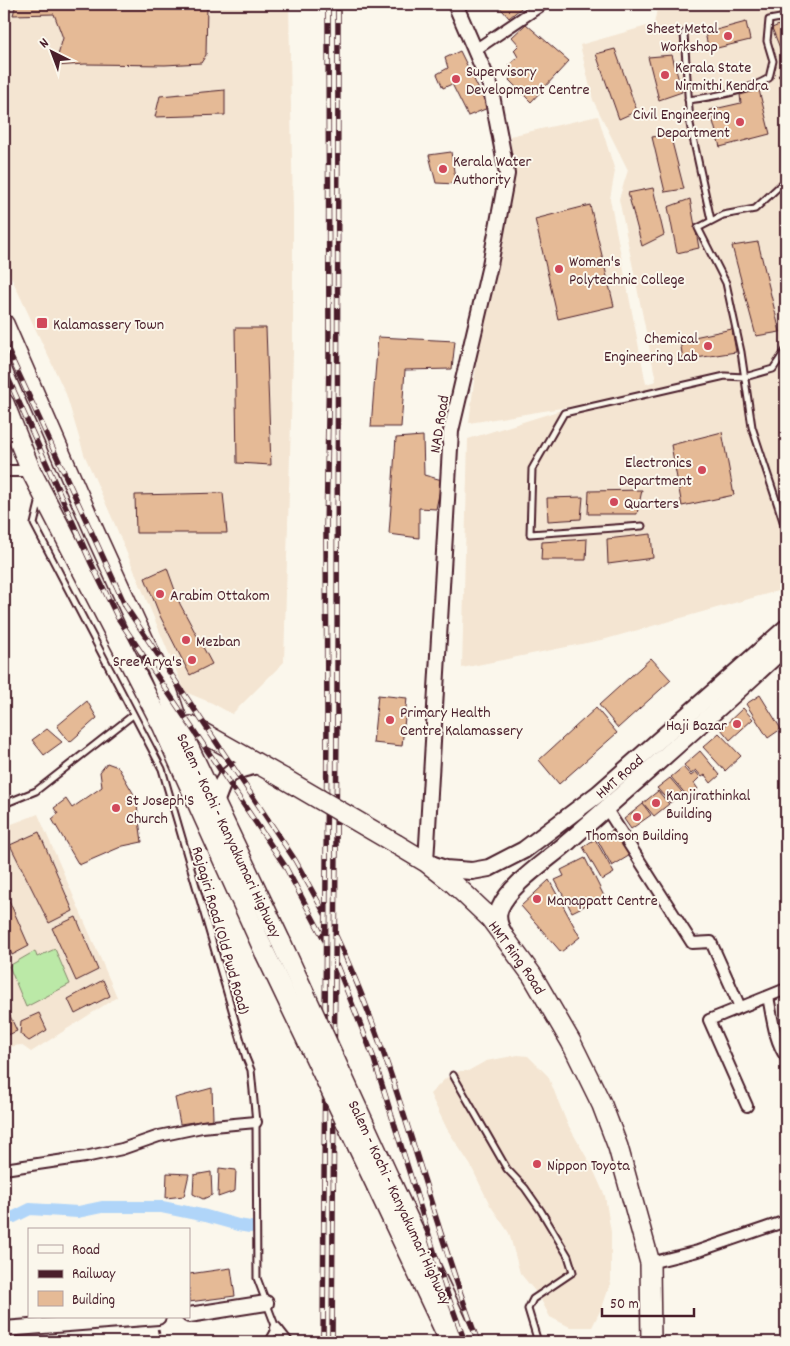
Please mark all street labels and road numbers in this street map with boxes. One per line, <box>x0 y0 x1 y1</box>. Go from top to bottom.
street label: NAD Road <box>425 394 456 455</box>
street label: Salem - Kochi - Kanyakumari Highway <box>170 730 287 943</box>
street label: HMT Road <box>591 750 650 805</box>
street label: Rajagiri Road (Old Pwd Road) <box>185 844 255 1017</box>
street label: HMT Ring Road <box>481 916 550 1000</box>
street label: Salem - Kochi - Kanyakumari Highway <box>341 1097 457 1310</box>

